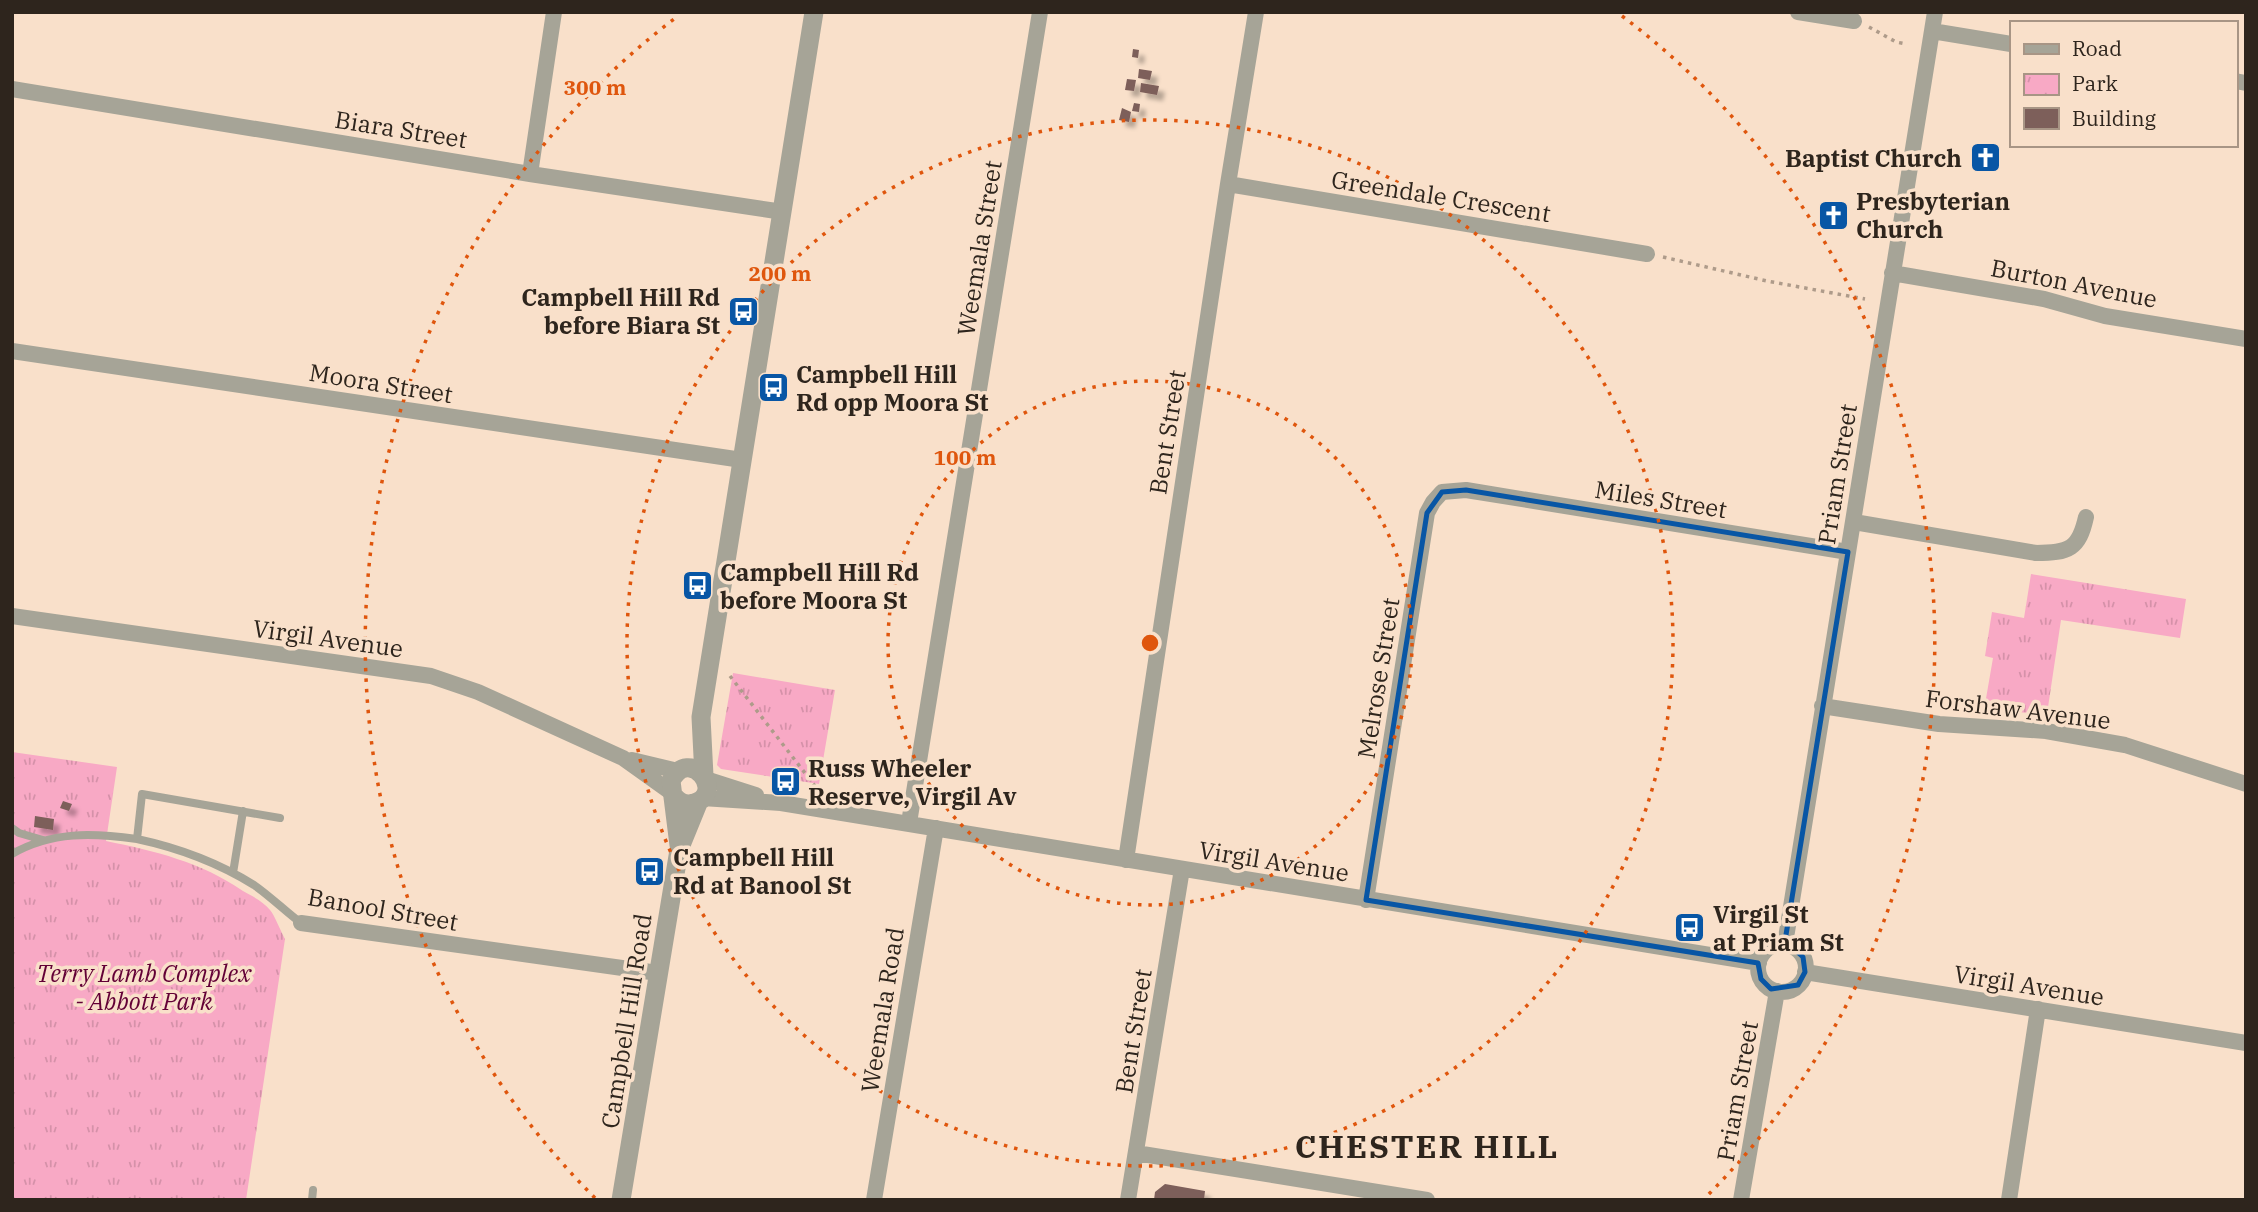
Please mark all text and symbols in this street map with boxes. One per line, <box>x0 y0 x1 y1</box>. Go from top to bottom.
legend <box>2010 21 2237 147</box>
text: Road <box>2072 34 2122 62</box>
text: Park <box>2072 69 2119 97</box>
text: 300 m <box>563 73 627 101</box>
street label: Biara Street <box>333 103 469 155</box>
text: Building <box>2072 104 2157 132</box>
church icon: Baptist Church <box>1968 141 2002 175</box>
place label: Baptist Church <box>1785 142 1962 174</box>
street label: Weemala Street <box>949 158 1009 338</box>
street label: Greendale Crescent <box>1329 163 1553 229</box>
place label: Presbyterian Church <box>1856 185 2010 245</box>
church icon: Presbyterian Church <box>1816 198 1850 232</box>
street label: Burton Avenue <box>1988 251 2160 315</box>
text: 200 m <box>748 259 812 287</box>
place label: Campbell Hill Rd before Biara St <box>521 281 720 341</box>
bus stop icon: Campbell Hill Rd before Biara St <box>726 294 760 328</box>
street label: Moora Street <box>307 356 455 410</box>
place label: Campbell Hill Rd opp Moora St <box>796 358 989 418</box>
street label: Bent Street <box>1141 367 1193 497</box>
bus stop icon: Campbell Hill Rd opp Moora St <box>756 371 790 405</box>
street label: Priam Street <box>1810 401 1864 547</box>
text: 100 m <box>933 443 997 471</box>
street label: Miles Street <box>1593 473 1729 525</box>
place label: Campbell Hill Rd before Moora St <box>720 556 919 616</box>
bus stop icon: Campbell Hill Rd before Moora St <box>680 569 714 603</box>
street label: Melrose Street <box>1349 595 1407 761</box>
street label: Virgil Avenue <box>251 612 405 664</box>
centre of rings <box>1138 631 1162 655</box>
street label: Forshaw Avenue <box>1924 682 2112 736</box>
place label: Russ Wheeler Reserve, Virgil Av <box>808 752 1017 812</box>
bus stop icon: Russ Wheeler Reserve, Virgil Av <box>768 765 802 799</box>
street label: Virgil Avenue <box>1197 833 1351 889</box>
place label: Campbell Hill Rd at Banool St <box>673 841 851 901</box>
bus stop icon: Campbell Hill Rd at Banool St <box>633 854 667 888</box>
street label: Banool Street <box>305 880 461 938</box>
place label: Virgil St at Priam St <box>1713 898 1844 958</box>
street label: Campbell Hill Road <box>593 911 659 1131</box>
bus stop icon: Virgil St at Priam St <box>1673 911 1707 945</box>
street label: Weemala Road <box>853 925 911 1095</box>
park label: Terry Lamb Complex - Abbott Park <box>36 957 252 1017</box>
street label: Virgil Avenue <box>1952 957 2106 1013</box>
street label: Bent Street <box>1107 966 1159 1096</box>
street label: Priam Street <box>1709 1018 1765 1164</box>
district label: CHESTER HILL <box>1295 1125 1559 1167</box>

